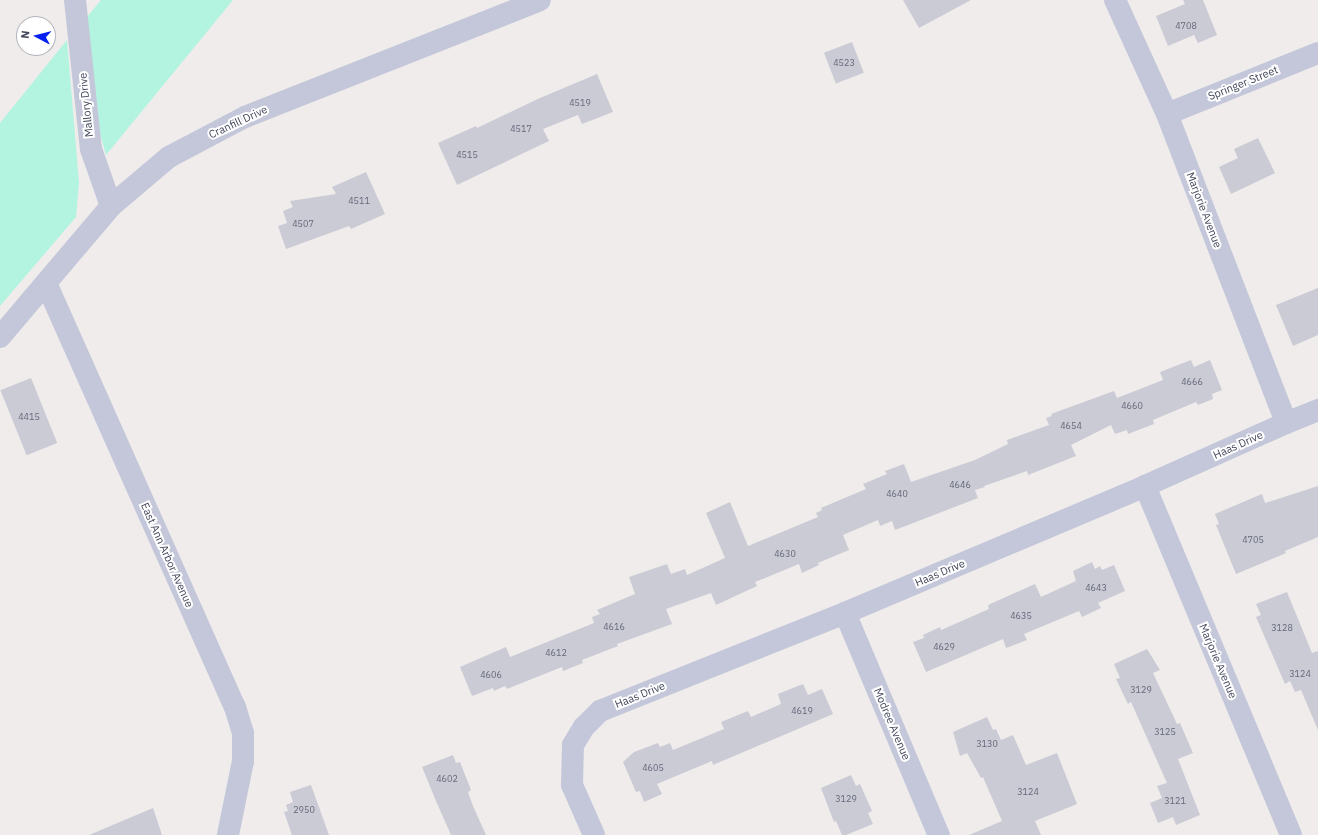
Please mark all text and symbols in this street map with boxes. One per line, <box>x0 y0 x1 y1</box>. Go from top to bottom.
north arrow <box>16 16 56 56</box>
house number: 4708 <box>1175 21 1197 31</box>
text: N <box>18 30 33 39</box>
house number: 4523 <box>833 58 855 68</box>
street label: Springer Street <box>1206 63 1280 103</box>
street label: Mallory Drive <box>76 72 96 138</box>
house number: 4519 <box>569 98 591 108</box>
street label: Cranfill Drive <box>207 103 269 141</box>
house number: 4517 <box>510 124 532 134</box>
house number: 4515 <box>456 150 478 160</box>
street label: Marjorie Avenue <box>1184 170 1224 250</box>
house number: 4511 <box>348 196 370 206</box>
house number: 4507 <box>292 219 314 229</box>
house number: 4666 <box>1181 377 1203 387</box>
house number: 4660 <box>1121 401 1143 411</box>
house number: 4415 <box>18 412 40 422</box>
house number: 4654 <box>1060 421 1082 431</box>
street label: Haas Drive <box>1211 428 1265 462</box>
house number: 4646 <box>949 480 971 490</box>
house number: 4640 <box>886 489 908 499</box>
street label: East Ann Arbor Avenue <box>138 501 196 609</box>
house number: 4705 <box>1242 535 1264 545</box>
house number: 4630 <box>774 549 796 559</box>
street label: Haas Drive <box>913 557 967 589</box>
house number: 4643 <box>1085 583 1107 593</box>
house number: 4635 <box>1010 611 1032 621</box>
house number: 4616 <box>603 622 625 632</box>
street label: Marjorie Avenue <box>1196 622 1240 700</box>
house number: 3128 <box>1271 623 1293 633</box>
house number: 4629 <box>933 642 955 652</box>
house number: 4612 <box>545 648 567 658</box>
house number: 3124 <box>1289 669 1311 679</box>
house number: 4606 <box>480 670 502 680</box>
street label: Haas Drive <box>613 679 667 711</box>
house number: 3129 <box>1130 685 1152 695</box>
street label: Modree Avenue <box>871 686 913 762</box>
house number: 4619 <box>791 706 813 716</box>
house number: 3125 <box>1154 727 1176 737</box>
house number: 3130 <box>976 739 998 749</box>
house number: 4605 <box>642 763 664 773</box>
house number: 4602 <box>436 774 458 784</box>
house number: 3124 <box>1017 787 1039 797</box>
house number: 3129 <box>835 794 857 804</box>
house number: 3121 <box>1164 796 1186 806</box>
house number: 2950 <box>293 805 315 815</box>

